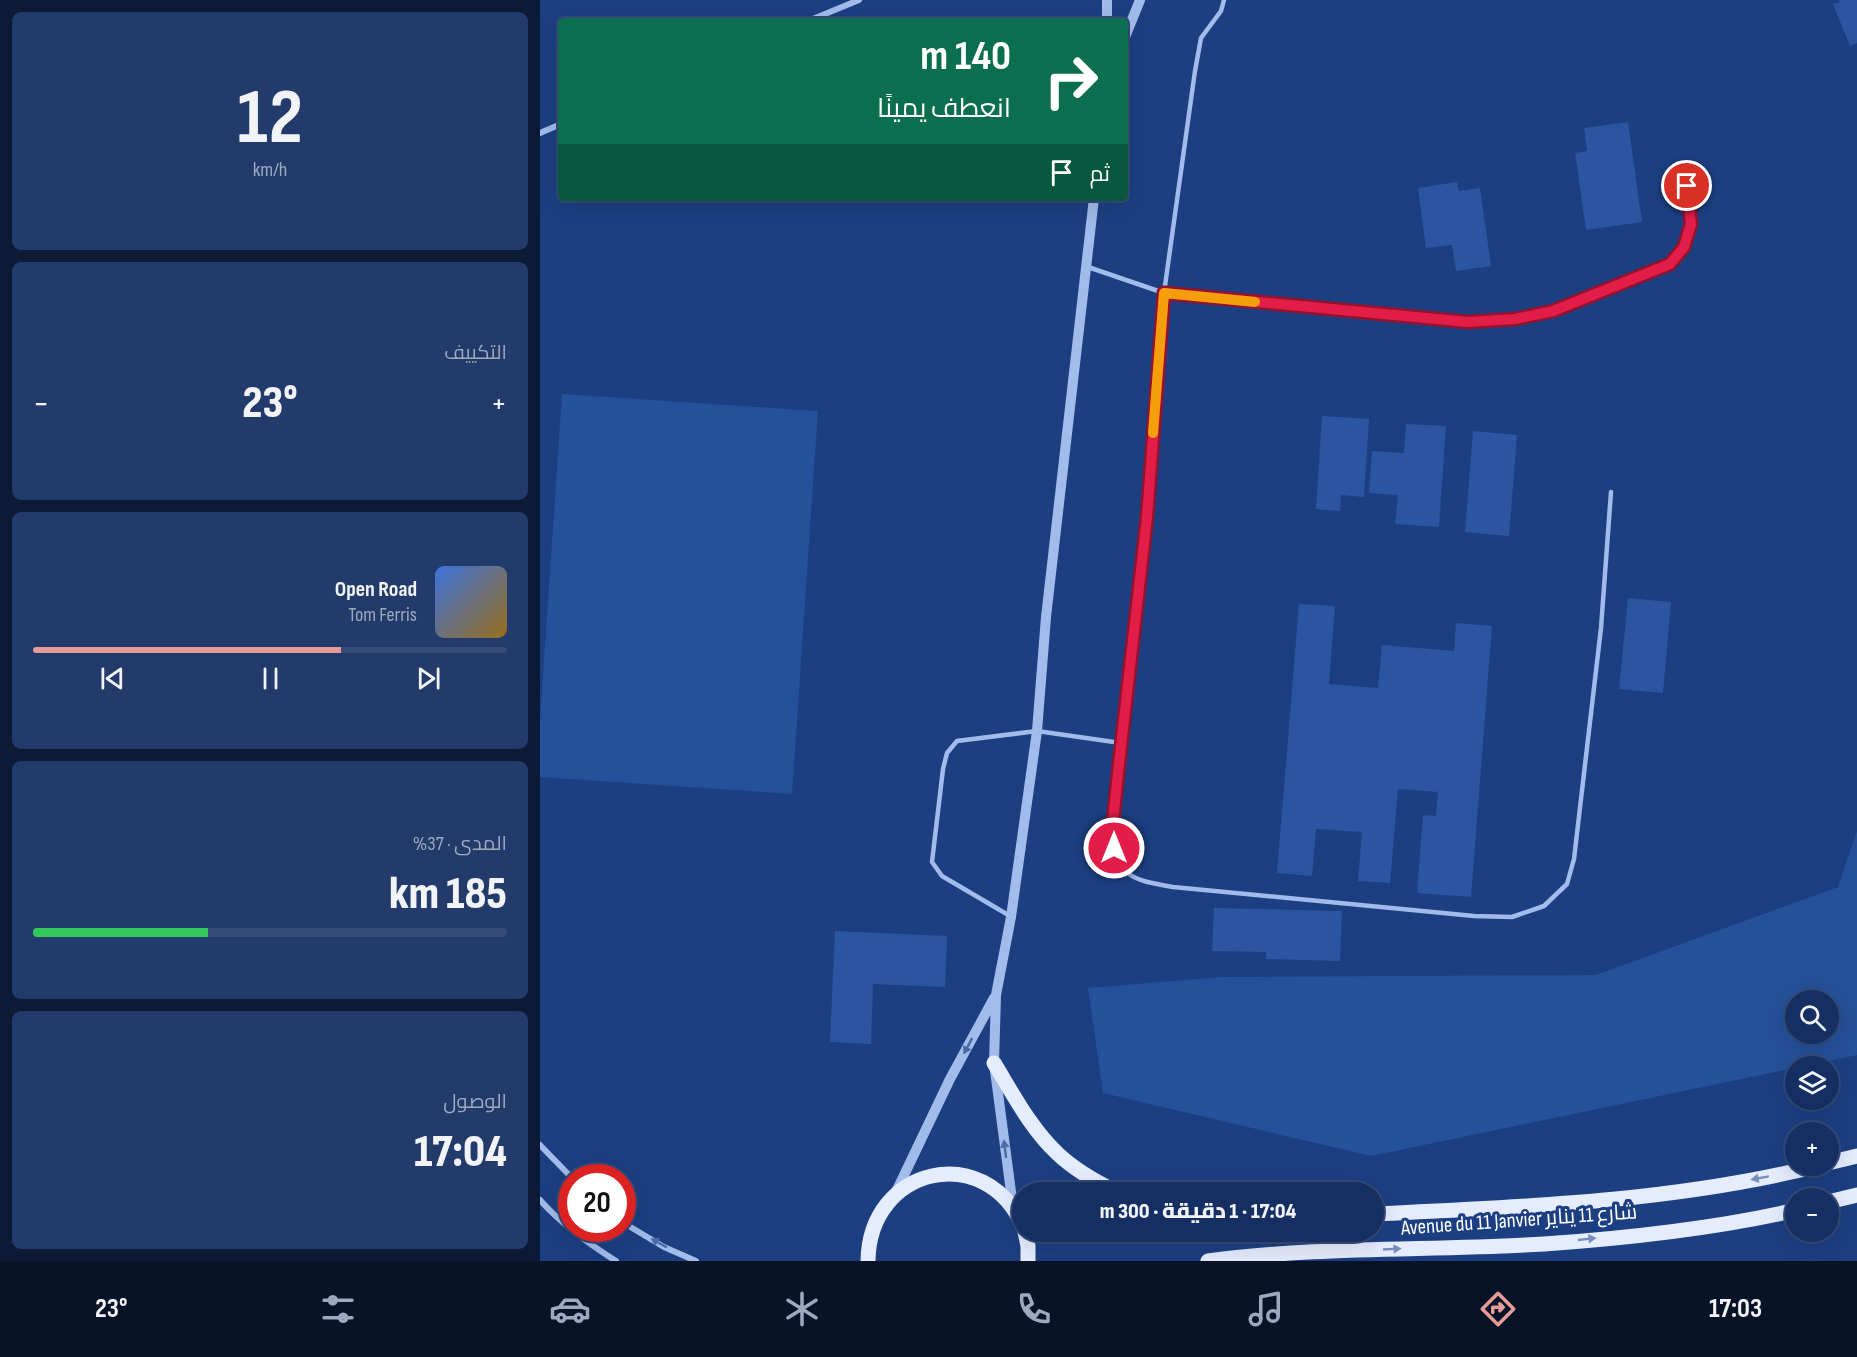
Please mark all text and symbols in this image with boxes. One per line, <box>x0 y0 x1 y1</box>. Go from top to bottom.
text: 140 m <box>920 31 1011 82</box>
icon: right <box>1032 42 1110 120</box>
text: 12 <box>237 72 303 165</box>
text: انعطف يمينًا <box>877 93 1011 125</box>
icon: arrive <box>1045 156 1078 189</box>
text: km/h <box>253 158 287 182</box>
pin <box>1661 160 1712 211</box>
text: ثم <box>1090 161 1110 188</box>
icon: arrive <box>1670 169 1703 202</box>
text: التكييف <box>444 341 507 365</box>
text: 23° <box>242 376 298 431</box>
text: − <box>33 384 49 424</box>
text: + <box>491 384 507 424</box>
text: Open Road <box>335 576 417 603</box>
text: Tom Ferris <box>348 603 417 627</box>
icon: previous <box>96 662 129 695</box>
icon: pause <box>254 662 287 695</box>
icon: next <box>412 662 445 695</box>
position arrow <box>1082 816 1146 880</box>
text: المدى · 37% <box>413 832 507 856</box>
text: 185 km <box>389 867 507 922</box>
map controls <box>1785 990 1839 1242</box>
button: search <box>1785 990 1839 1044</box>
one-way arrow <box>963 1038 973 1055</box>
button: layers <box>1785 1056 1839 1110</box>
text: الوصول <box>443 1090 507 1114</box>
button: + <box>1785 1122 1839 1176</box>
text: 17:04 <box>414 1125 507 1180</box>
one-way arrow <box>1001 1140 1010 1159</box>
speed limit sign: 20 <box>558 1164 636 1242</box>
one-way arrow <box>1750 1174 1769 1183</box>
button: − <box>1785 1188 1839 1242</box>
text: 17:04 · 1 دقيقة · 300 m <box>1100 1198 1296 1225</box>
street label: Avenue du 11 Janvier شارع 11 يناير <box>1399 1199 1638 1242</box>
one-way arrow <box>1578 1234 1597 1244</box>
one-way arrow <box>650 1239 667 1249</box>
one-way arrow <box>1383 1245 1402 1254</box>
icon: filters <box>317 1288 359 1330</box>
icon: car <box>549 1288 591 1330</box>
icon: climate <box>781 1288 823 1330</box>
icon: phone <box>1013 1288 1055 1330</box>
icon: music <box>1245 1288 1287 1330</box>
icon: directions <box>1477 1288 1519 1330</box>
text: 23° <box>95 1293 127 1325</box>
text: 17:03 <box>1709 1293 1762 1325</box>

